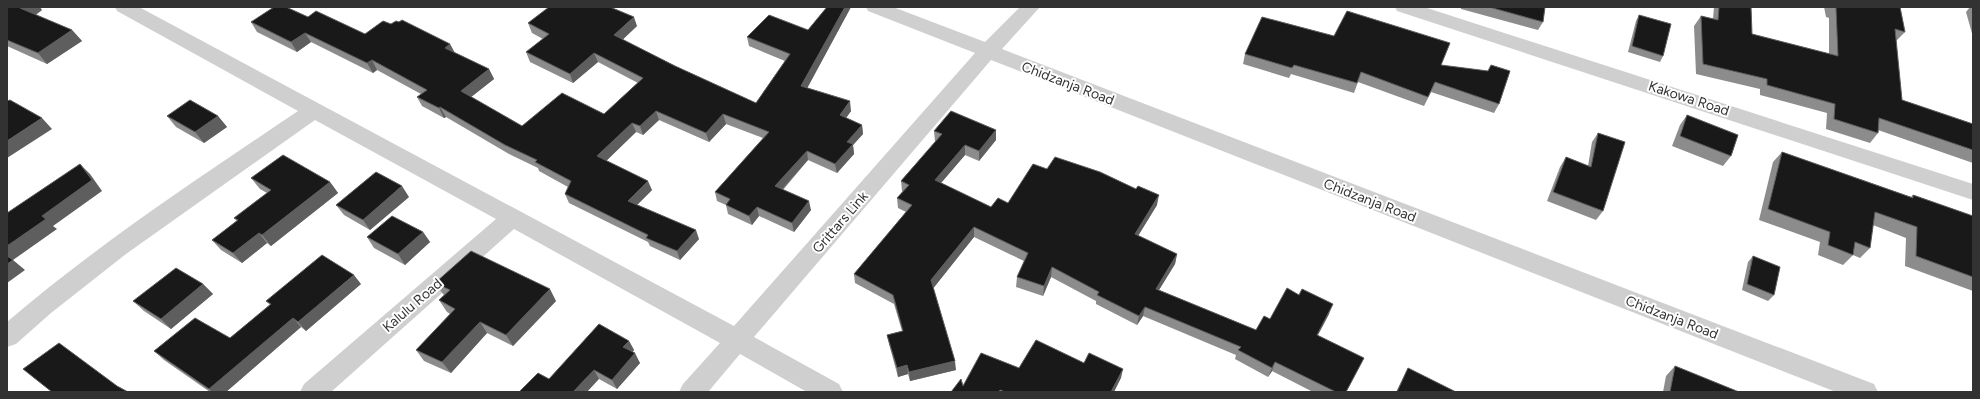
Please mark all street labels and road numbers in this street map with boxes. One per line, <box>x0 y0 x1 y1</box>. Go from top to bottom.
street label: Chidzanja Road <box>1019 58 1117 109</box>
street label: Kakowa Road <box>1646 77 1731 120</box>
street label: Chidzanja Road <box>1321 175 1419 226</box>
street label: Grittars Link <box>809 188 872 257</box>
street label: Kalulu Road <box>379 275 445 336</box>
street label: Chidzanja Road <box>1623 292 1721 343</box>

